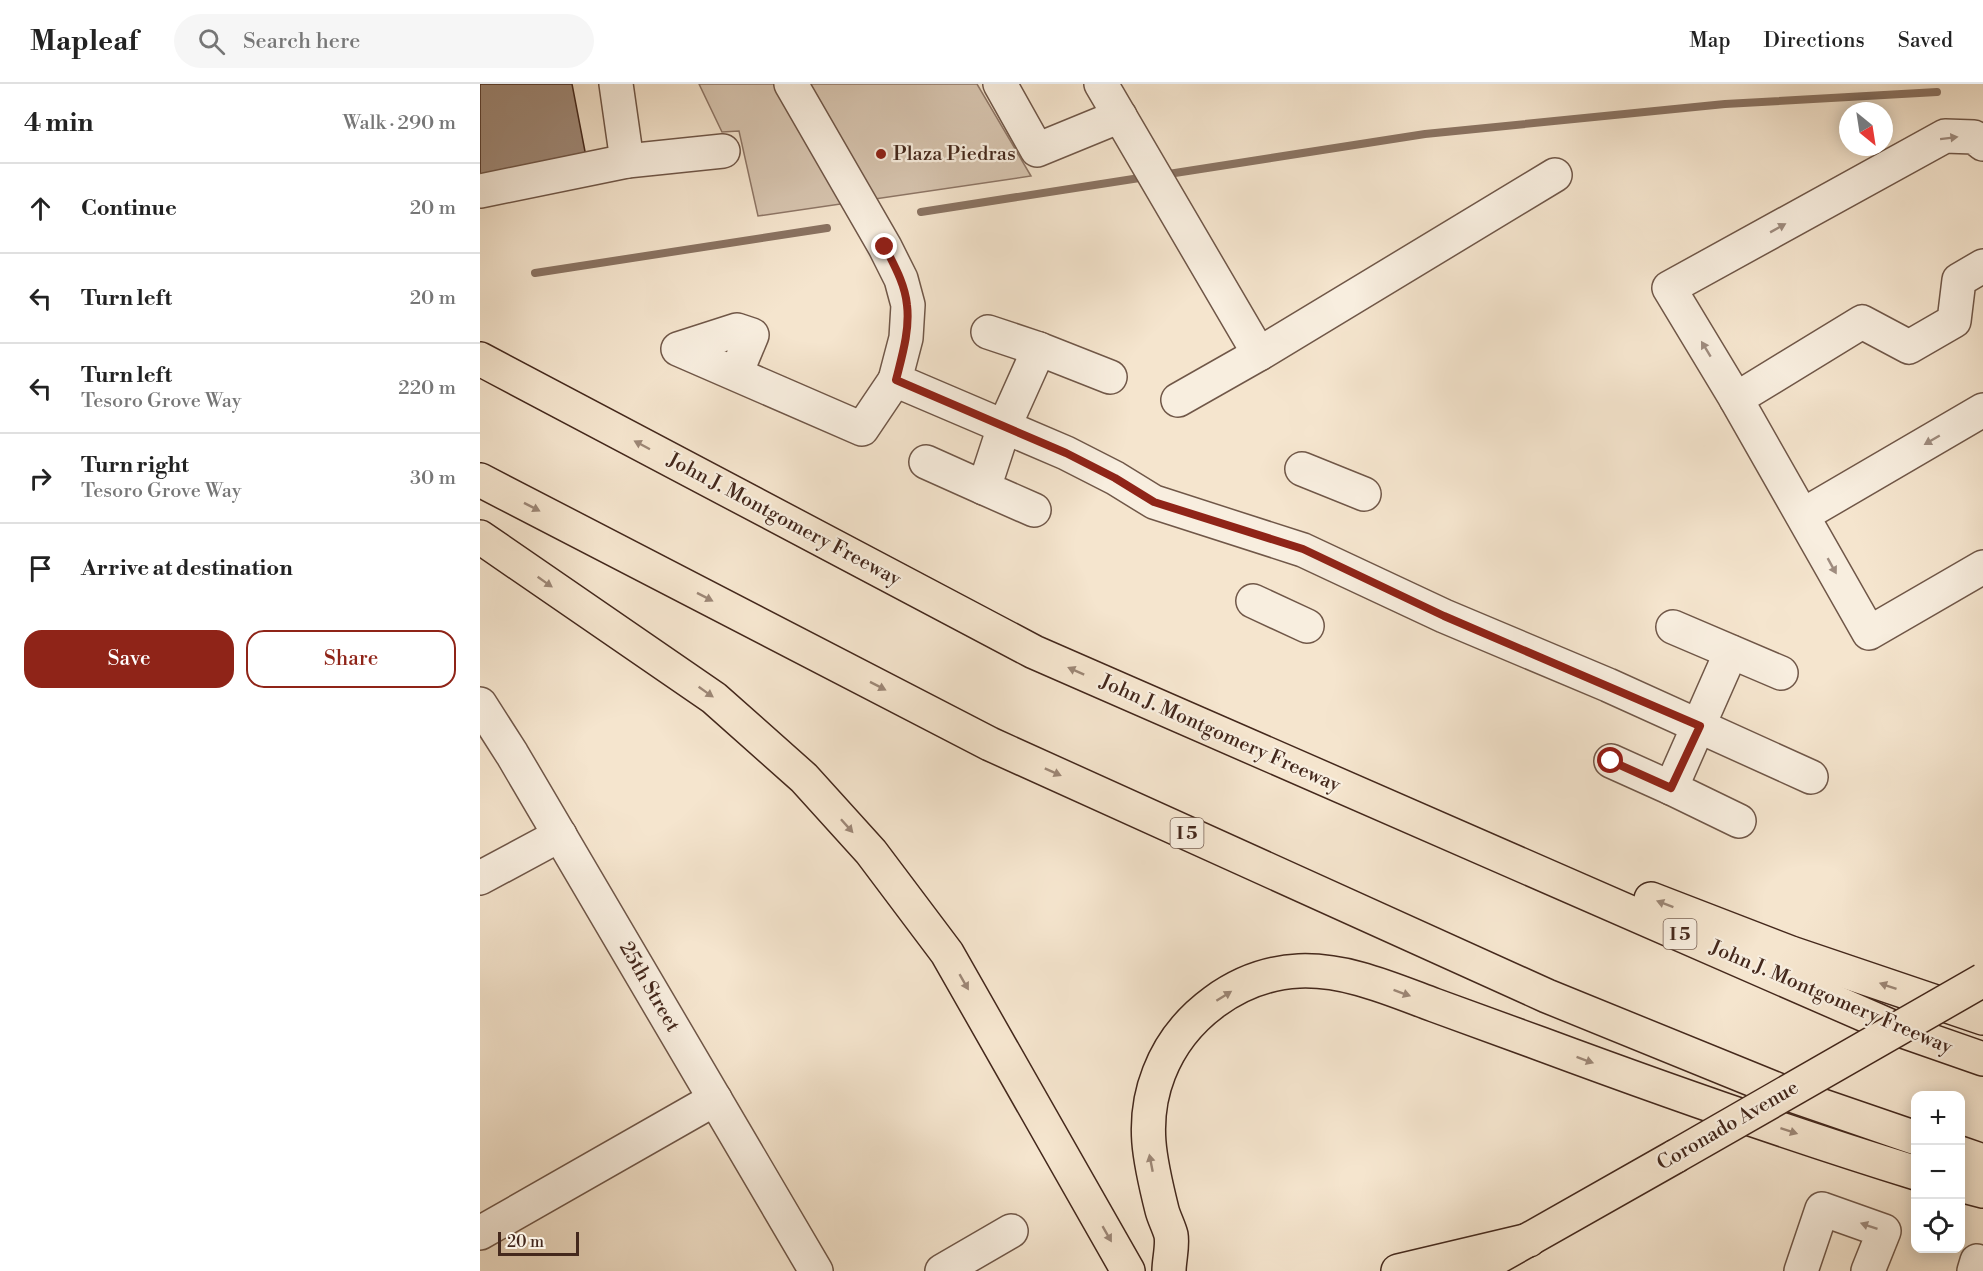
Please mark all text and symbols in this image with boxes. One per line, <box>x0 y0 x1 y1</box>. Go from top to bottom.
search box <box>174 14 594 68</box>
text: Mapleaf <box>30 24 138 59</box>
icon: search <box>195 25 228 58</box>
text: Search here <box>243 28 360 55</box>
text: Map <box>1689 28 1731 54</box>
text: Directions <box>1764 28 1865 54</box>
text: Saved <box>1898 28 1953 54</box>
north arrow <box>1839 102 1893 156</box>
text: 4 min <box>24 107 94 139</box>
text: Walk · 290 m <box>343 111 456 136</box>
one-way arrow <box>1940 133 1959 143</box>
place label: Plaza Piedras <box>893 142 1016 167</box>
marker: Plaza Piedras <box>874 147 888 161</box>
icon: ahead <box>24 192 57 225</box>
text: Continue <box>81 195 177 222</box>
text: 20 m <box>410 196 456 221</box>
one-way arrow <box>1769 223 1786 233</box>
route end <box>871 233 897 259</box>
icon: left <box>24 282 57 315</box>
text: Turn left <box>81 285 172 312</box>
text: 20 m <box>410 286 456 311</box>
one-way arrow <box>1701 340 1711 357</box>
text: Turn left <box>81 362 172 389</box>
icon: left <box>24 372 57 405</box>
text: 220 m <box>398 376 456 401</box>
text: Tesoro Grove Way <box>81 389 242 414</box>
one-way arrow <box>1924 435 1941 445</box>
one-way arrow <box>634 440 651 450</box>
street label: John J. Montgomery Freeway <box>662 447 905 592</box>
text: Turn right <box>81 452 189 479</box>
icon: right <box>24 462 57 495</box>
text: 30 m <box>410 466 456 491</box>
text: Tesoro Grove Way <box>81 479 242 504</box>
one-way arrow <box>524 502 541 512</box>
icon: arrive <box>24 552 57 585</box>
text: Arrive at destination <box>81 555 293 582</box>
one-way arrow <box>1827 558 1837 575</box>
one-way arrow <box>537 576 553 588</box>
one-way arrow <box>697 592 714 601</box>
button: Save <box>24 630 234 688</box>
button: Share <box>246 630 456 688</box>
one-way arrow <box>1067 666 1085 675</box>
street label: John J. Montgomery Freeway <box>1095 669 1344 799</box>
one-way arrow <box>870 681 887 691</box>
one-way arrow <box>698 686 714 697</box>
route start <box>1597 747 1623 773</box>
one-way arrow <box>1045 768 1062 777</box>
road number: I 5 <box>1170 818 1204 848</box>
one-way arrow <box>840 819 854 834</box>
one-way arrow <box>1656 899 1674 908</box>
road number: I 5 <box>1664 919 1696 949</box>
street label: John J. Montgomery Freeway <box>1705 935 1956 1061</box>
street label: 25th Street <box>613 937 685 1037</box>
one-way arrow <box>958 974 969 990</box>
one-way arrow <box>1879 980 1897 990</box>
one-way arrow <box>1393 989 1411 998</box>
one-way arrow <box>1216 990 1232 1001</box>
one-way arrow <box>1576 1056 1594 1066</box>
street label: Coronado Avenue <box>1653 1075 1803 1177</box>
map controls <box>1911 1091 1965 1253</box>
button: + <box>1911 1091 1965 1145</box>
one-way arrow <box>1780 1127 1798 1136</box>
button: − <box>1911 1145 1965 1199</box>
one-way arrow <box>1146 1154 1155 1173</box>
button: locate <box>1911 1199 1965 1253</box>
one-way arrow <box>1860 1220 1878 1230</box>
one-way arrow <box>1102 1226 1112 1243</box>
scale bar <box>498 1229 579 1256</box>
text: 20 m <box>507 1232 544 1252</box>

